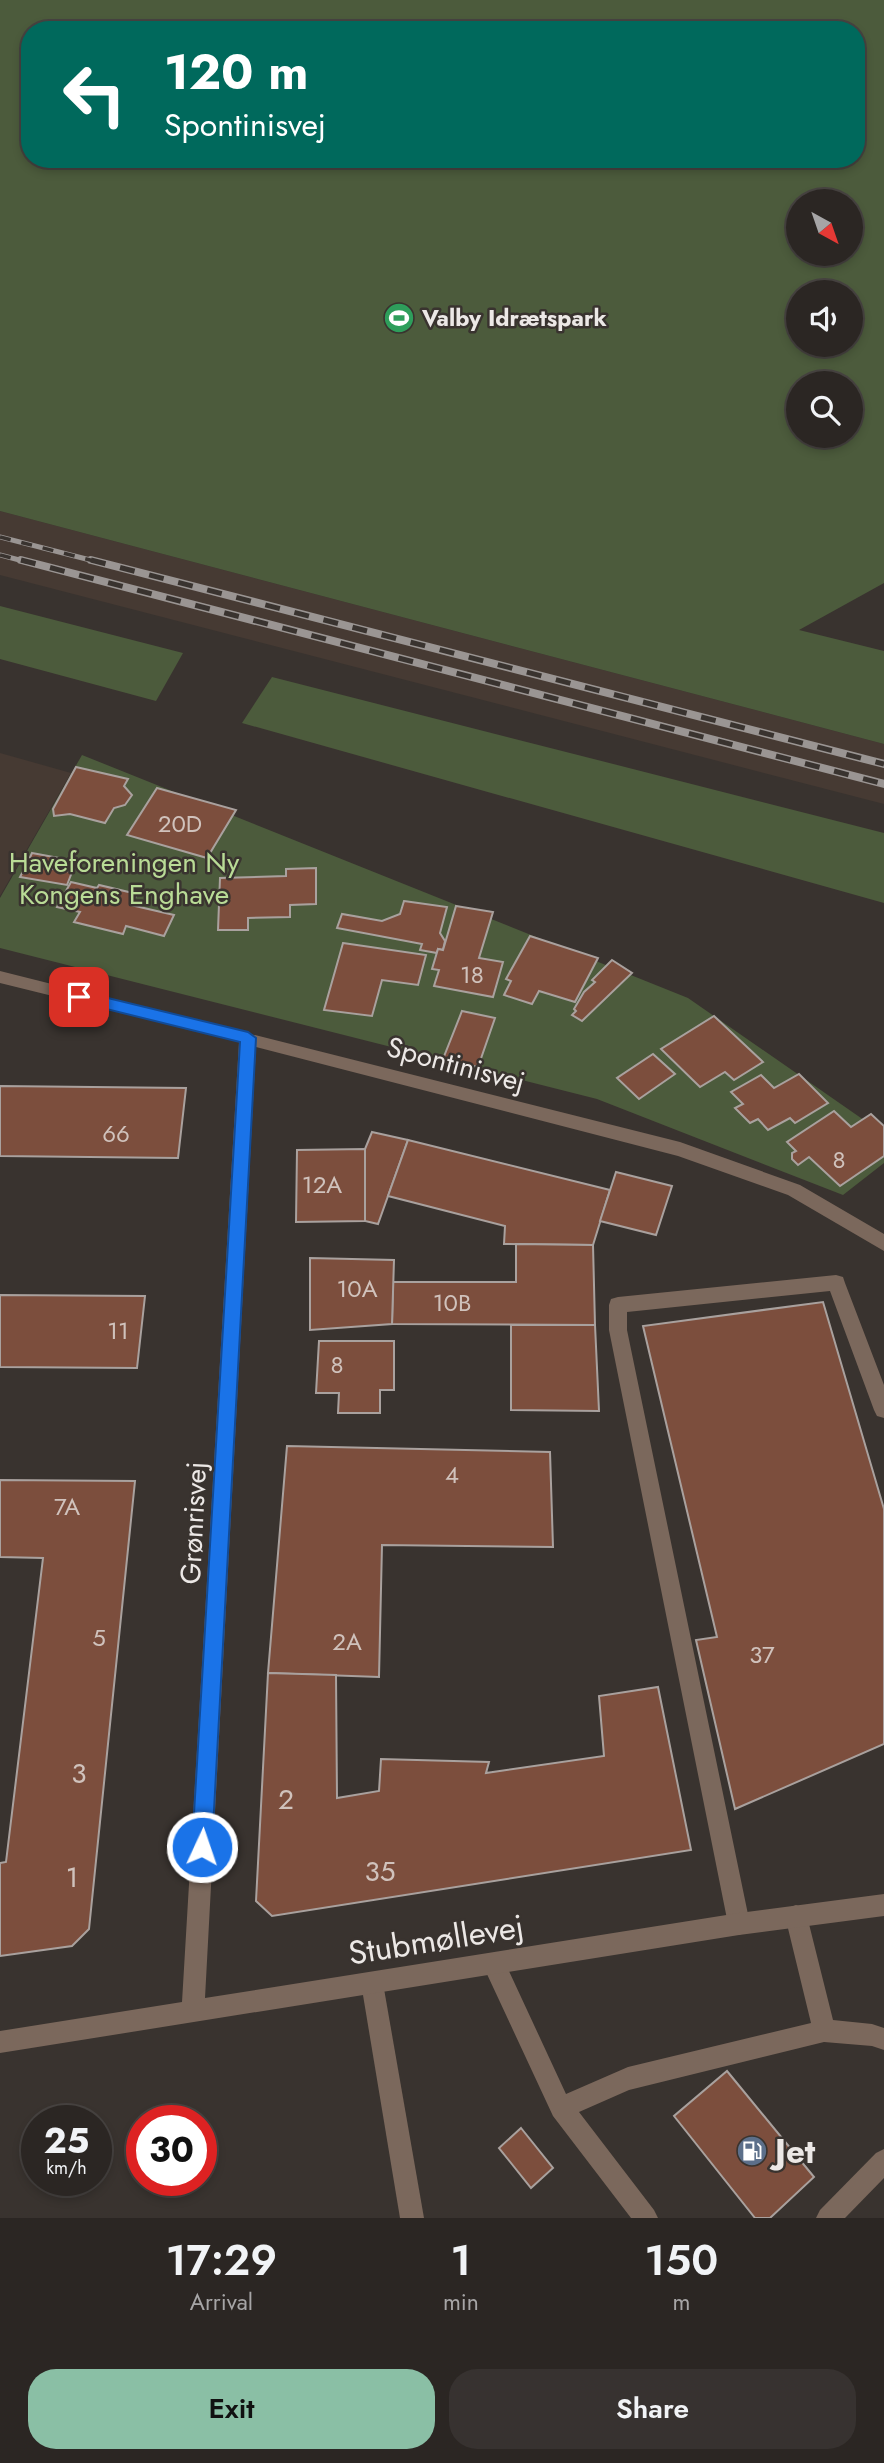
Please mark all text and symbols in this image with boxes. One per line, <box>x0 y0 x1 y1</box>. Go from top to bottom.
text: 120 m <box>164 37 308 107</box>
icon: left <box>49 49 140 140</box>
text: Spontinisvej <box>164 102 326 148</box>
north arrow <box>786 189 863 266</box>
map controls <box>786 189 863 448</box>
button: sound <box>786 280 863 357</box>
sports icon: Valby Idrætspark <box>382 301 416 335</box>
place label: Valby Idrætspark <box>421 301 607 335</box>
button: search <box>786 371 863 448</box>
house number: 20D <box>158 806 202 841</box>
park label: Haveforeningen Ny Kongens Enghave <box>9 842 240 915</box>
house number: 18 <box>460 957 484 992</box>
pin <box>49 967 109 1027</box>
icon: arrive <box>60 978 98 1016</box>
street label: Spontinisvej <box>382 1026 530 1103</box>
house number: 66 <box>102 1116 130 1151</box>
house number: 8 <box>832 1142 846 1177</box>
house number: 12A <box>302 1167 342 1202</box>
house number: 10A <box>336 1271 378 1306</box>
house number: 10B <box>433 1285 471 1320</box>
house number: 11 <box>107 1313 129 1348</box>
house number: 8 <box>330 1347 344 1382</box>
house number: 4 <box>445 1457 459 1492</box>
street label: Grønrisvej <box>170 1461 217 1585</box>
house number: 7A <box>54 1489 80 1524</box>
house number: 5 <box>92 1620 106 1655</box>
house number: 2A <box>332 1624 362 1659</box>
house number: 37 <box>749 1637 775 1672</box>
house number: 3 <box>71 1753 87 1794</box>
house number: 2 <box>278 1779 294 1820</box>
position arrow <box>165 1810 239 1884</box>
house number: 35 <box>364 1851 396 1892</box>
house number: 1 <box>66 1857 78 1898</box>
street label: Stubmøllevej <box>345 1902 527 1977</box>
speed limit sign: 30 <box>126 2105 217 2196</box>
text: 25 <box>44 2116 89 2166</box>
place label: Jet <box>769 2128 816 2175</box>
fuel station icon: Jet <box>735 2134 769 2168</box>
text: km/h <box>46 2155 87 2181</box>
text: 17:29 <box>166 2230 277 2291</box>
text: 1 <box>451 2230 471 2291</box>
text: 150 <box>645 2230 718 2291</box>
text: Arrival <box>190 2285 253 2319</box>
text: min <box>443 2285 479 2319</box>
text: m <box>672 2285 690 2319</box>
button: Exit <box>28 2369 435 2449</box>
button: Share <box>449 2369 856 2449</box>

